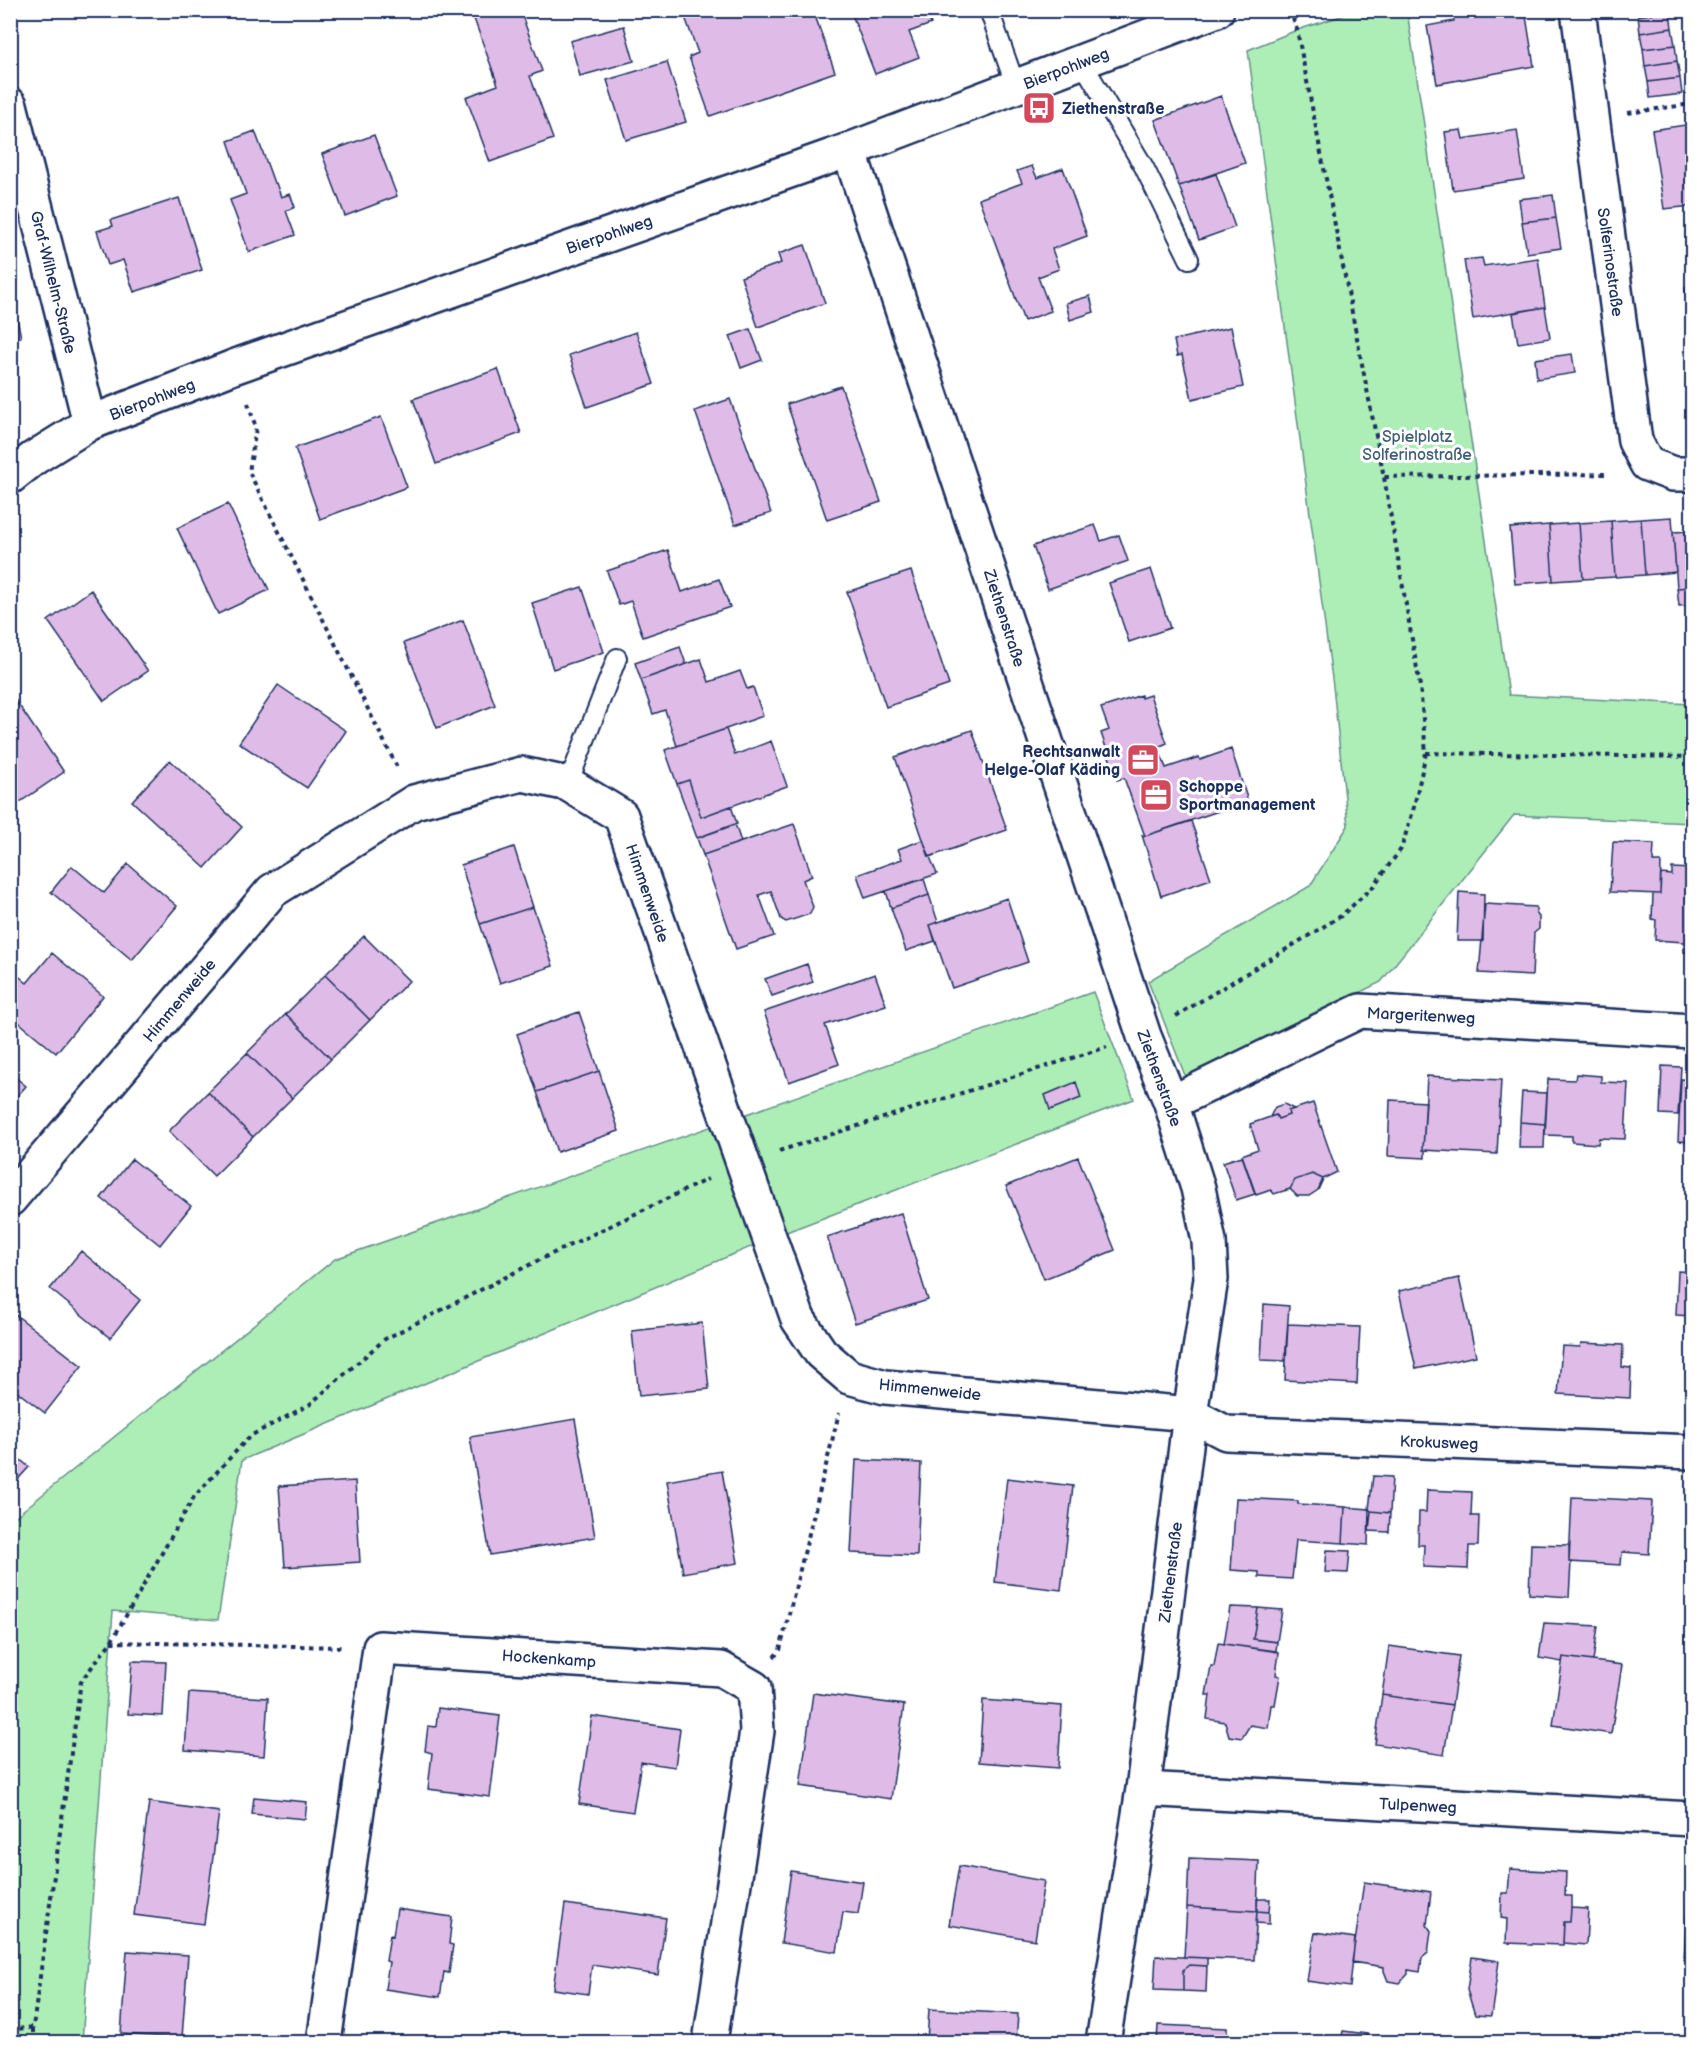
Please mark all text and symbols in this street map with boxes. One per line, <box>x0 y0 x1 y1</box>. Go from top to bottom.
street label: Bierpohlweg <box>1021 44 1112 94</box>
bus stop icon: Ziethenstraße <box>1021 90 1057 126</box>
place label: Ziethenstraße <box>1062 100 1164 119</box>
street label: Solferinostraße <box>1592 207 1627 318</box>
street label: Graf-Wilhelm-Straße <box>26 209 80 356</box>
street label: Bierpohlweg <box>564 212 655 259</box>
street label: Bierpohlweg <box>107 375 198 425</box>
park label: Spielplatz Solferinostraße <box>1362 428 1472 465</box>
street label: Ziethenstraße <box>979 567 1028 670</box>
office icon: Rechtsanwalt Helge-Olaf Käding <box>1125 742 1161 778</box>
place label: Rechtsanwalt Helge-Olaf Käding <box>984 743 1121 780</box>
office icon: Schoppe Sportmanagement <box>1138 777 1174 813</box>
place label: Schoppe Sportmanagement <box>1179 778 1316 815</box>
street label: Himmenweide <box>621 842 672 946</box>
street label: Himmenweide <box>140 955 221 1046</box>
street label: Margeritenweg <box>1366 1004 1476 1029</box>
street label: Ziethenstraße <box>1132 1027 1185 1130</box>
street label: Himmenweide <box>878 1376 982 1405</box>
street label: Krokusweg <box>1399 1433 1479 1454</box>
street label: Ziethenstraße <box>1156 1520 1187 1624</box>
street label: Hockenkamp <box>501 1647 597 1672</box>
street label: Tulpenweg <box>1379 1795 1457 1818</box>

